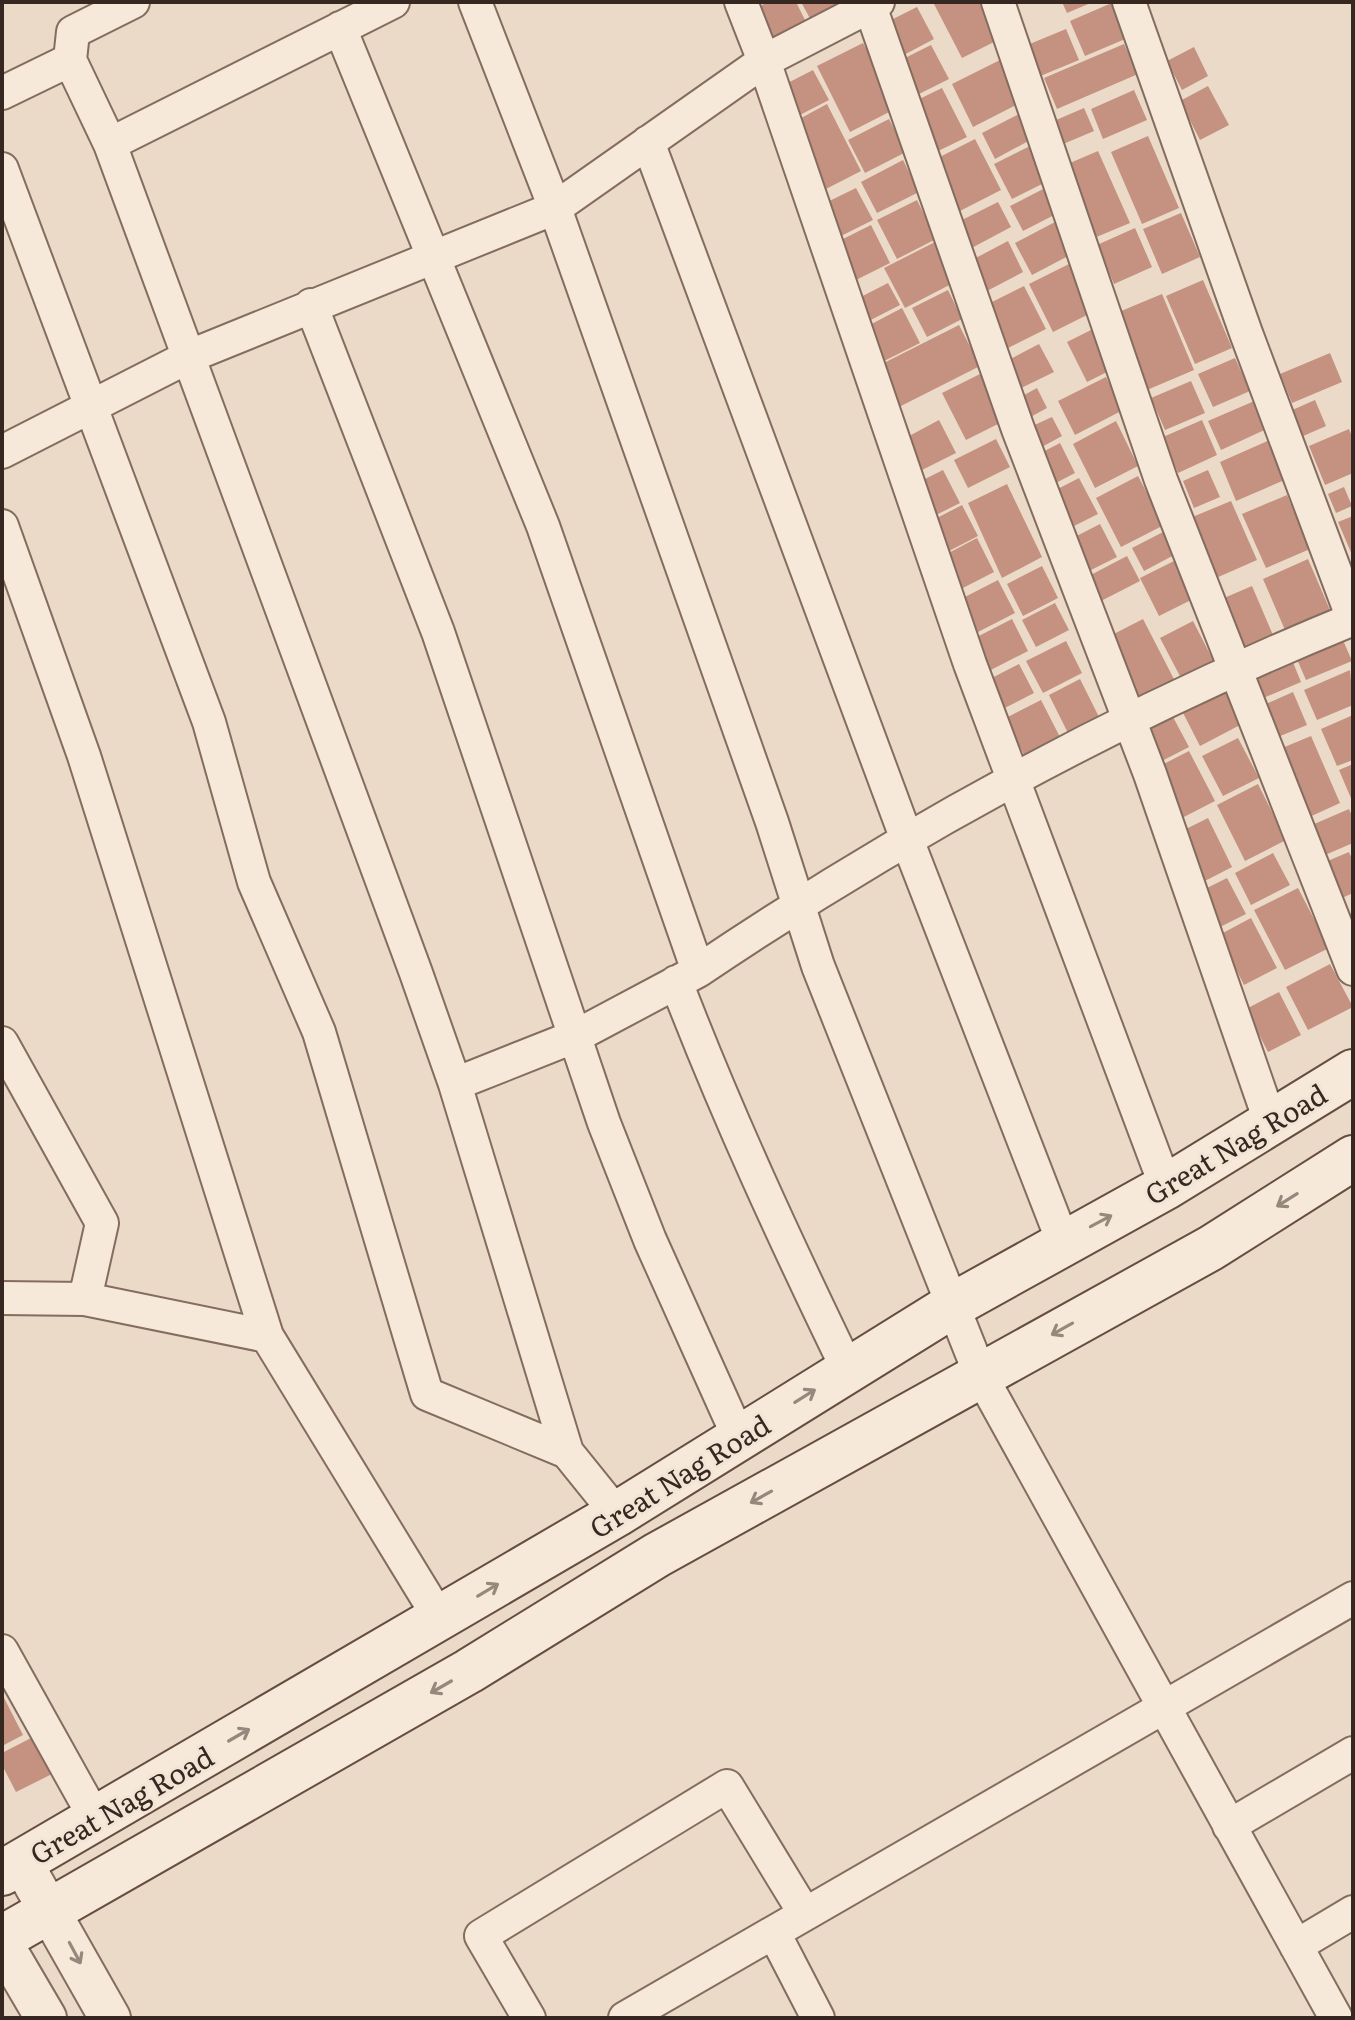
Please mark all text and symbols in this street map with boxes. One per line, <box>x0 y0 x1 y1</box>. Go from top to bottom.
street label: Great Nag Road <box>1136 1072 1334 1214</box>
one-way arrow <box>1276 1192 1299 1208</box>
one-way arrow <box>1089 1213 1113 1229</box>
one-way arrow <box>1050 1322 1074 1338</box>
one-way arrow <box>794 1388 816 1405</box>
street label: Great Nag Road <box>581 1403 777 1547</box>
one-way arrow <box>750 1489 773 1505</box>
one-way arrow <box>476 1582 499 1598</box>
one-way arrow <box>430 1679 453 1695</box>
one-way arrow <box>227 1727 250 1743</box>
street label: Great Nag Road <box>21 1734 221 1874</box>
one-way arrow <box>67 1941 83 1964</box>

